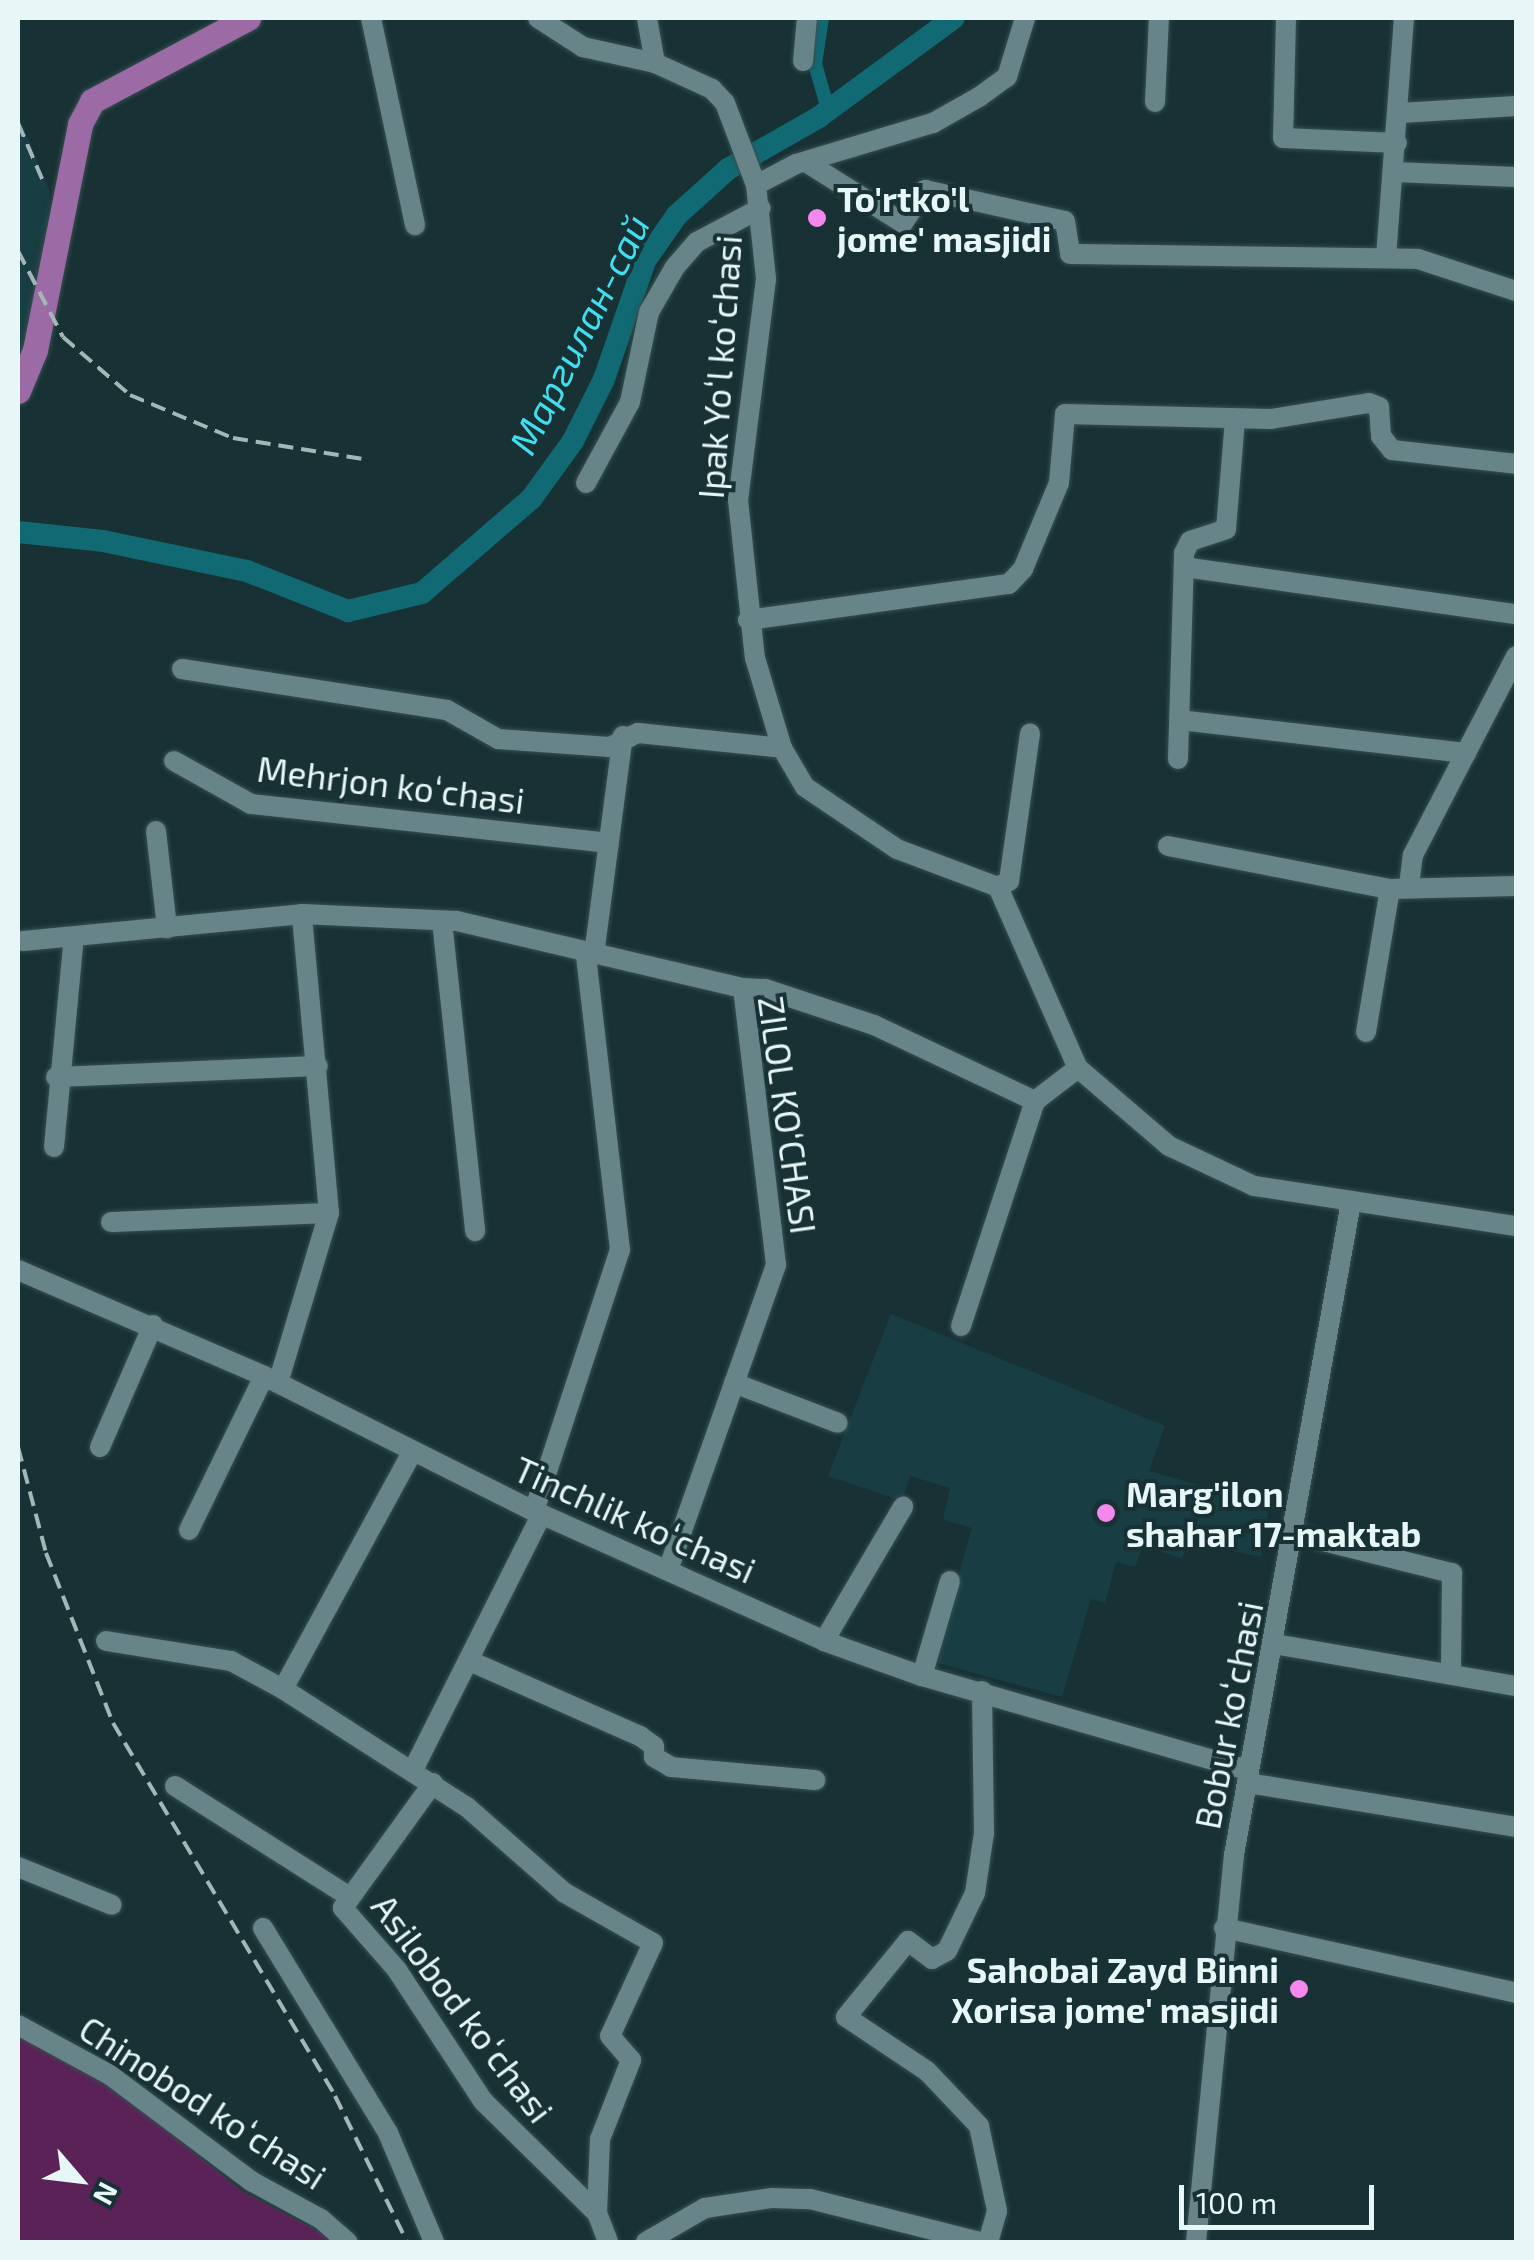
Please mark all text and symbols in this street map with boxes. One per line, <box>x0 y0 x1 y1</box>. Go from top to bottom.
place label: To'rtko'l jome' masjidi <box>837 177 1052 259</box>
water label: Маргилан-сай <box>499 207 659 461</box>
marker: To'rtko'l jome' masjidi <box>806 207 828 229</box>
street label: Ipak Yoʻl koʻchasi <box>689 233 749 501</box>
street label: Mehrjon koʻchasi <box>255 747 527 821</box>
street label: ZILOL KO‘CHASI <box>750 993 826 1237</box>
street label: Tinchlik koʻchasi <box>508 1447 762 1591</box>
place label: Marg'ilon shahar 17-maktab <box>1126 1472 1422 1554</box>
marker: Marg'ilon shahar 17-maktab <box>1095 1502 1117 1524</box>
street label: Bobur koʻchasi <box>1185 1597 1271 1833</box>
street label: Asilobod koʻchasi <box>364 1886 562 2130</box>
place label: Sahobai Zayd Binni Xorisa jome' masjidi <box>951 1948 1279 2030</box>
marker: Sahobai Zayd Binni Xorisa jome' masjidi <box>1288 1978 1310 2000</box>
street label: Chinobod koʻchasi <box>72 2007 334 2197</box>
north arrow <box>30 2130 130 2230</box>
scale bar <box>1184 2165 1379 2227</box>
text: N <box>87 2177 126 2211</box>
text: 100 m <box>1196 2184 1277 2220</box>

